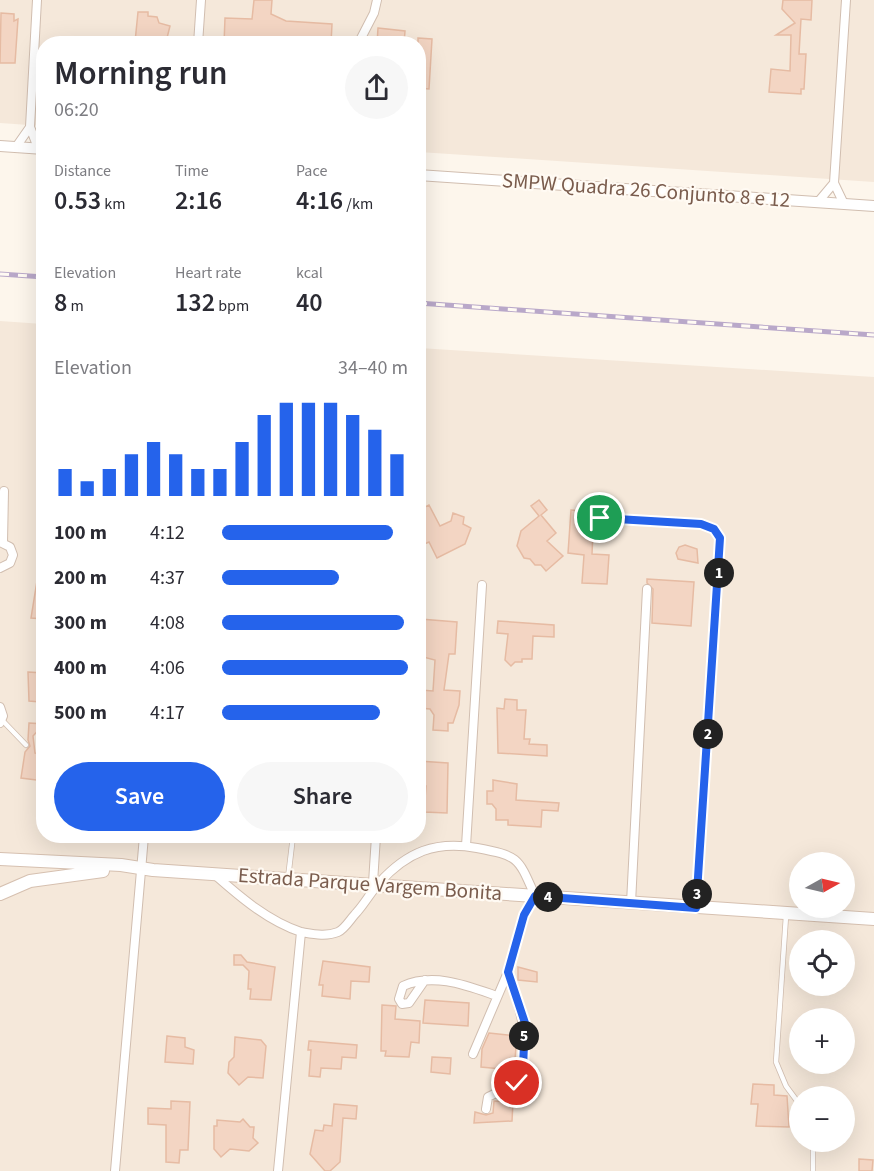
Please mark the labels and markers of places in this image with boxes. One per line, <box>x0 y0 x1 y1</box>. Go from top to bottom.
pin <box>574 492 625 543</box>
pin: 1 <box>704 558 734 588</box>
pin: 2 <box>693 719 723 749</box>
pin: 3 <box>682 879 712 909</box>
pin: 4 <box>533 882 563 912</box>
pin: 5 <box>509 1021 539 1051</box>
pin <box>491 1057 542 1108</box>

